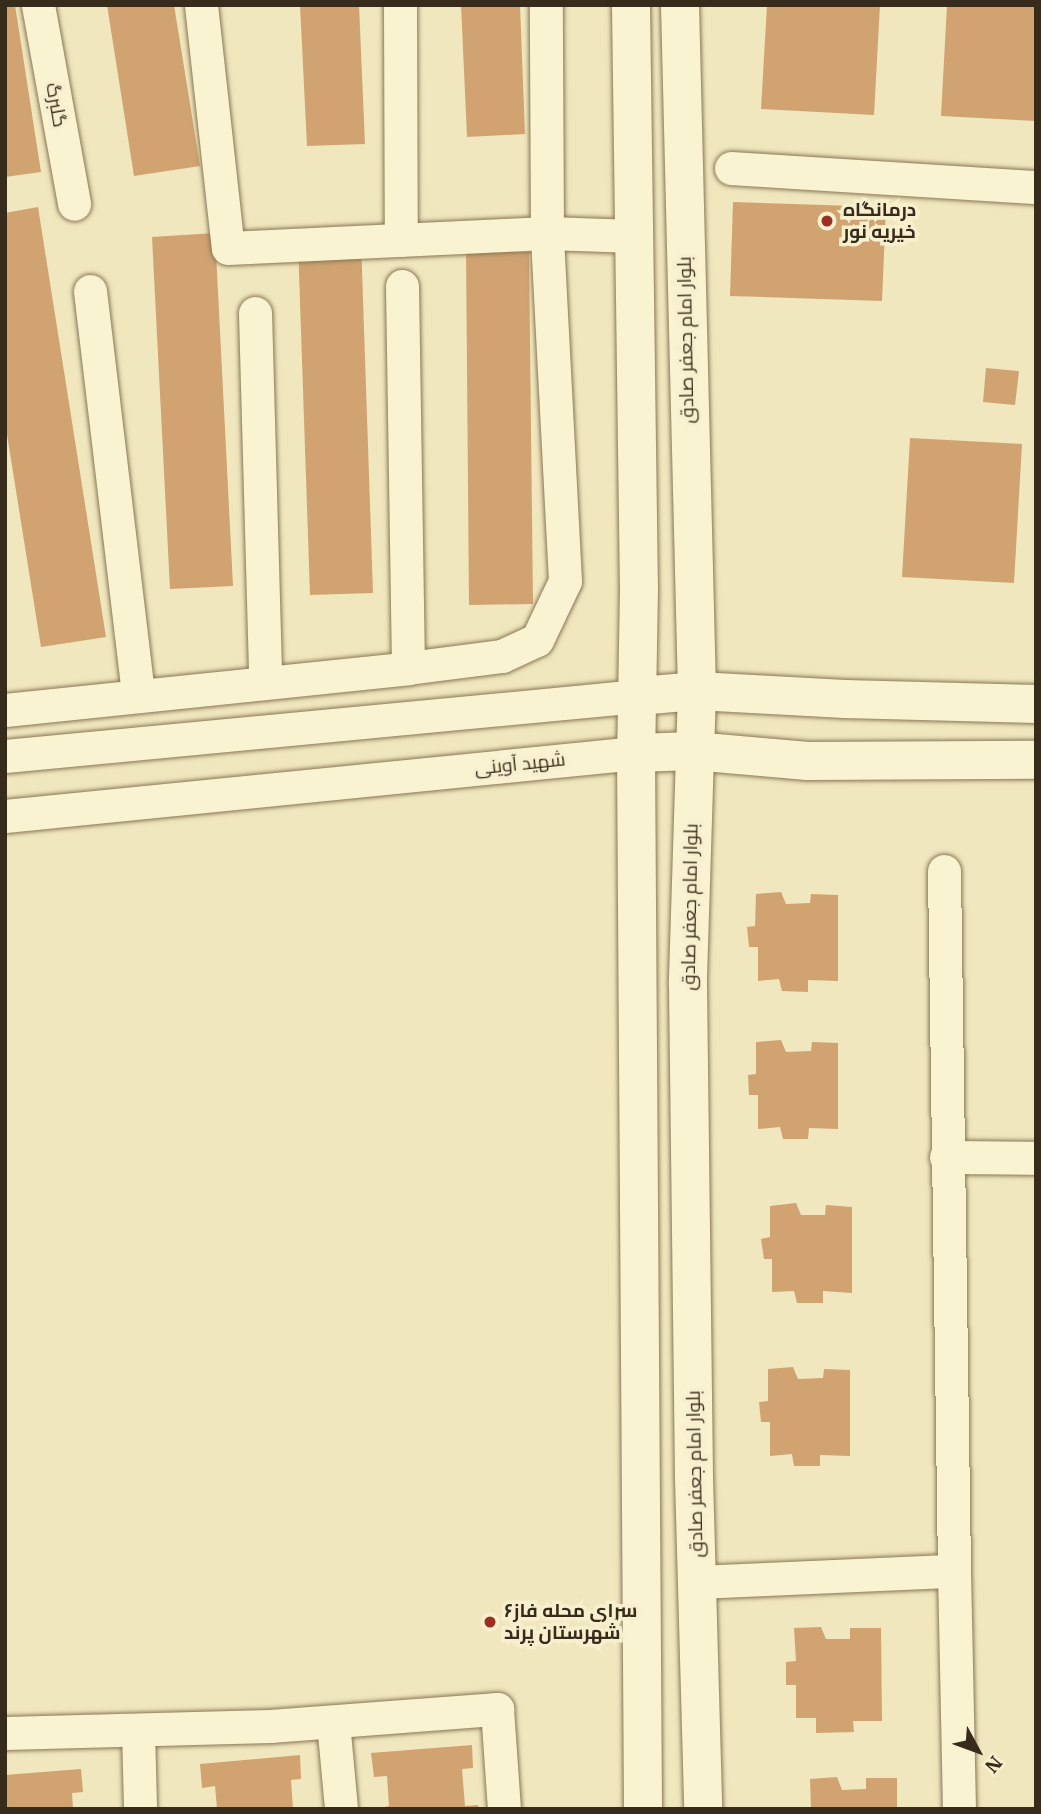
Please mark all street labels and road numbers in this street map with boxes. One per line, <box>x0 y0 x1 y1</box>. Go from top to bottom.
street label: گلبرگ <box>41 81 71 129</box>
street label: بلوار امام جعفر صادق <box>673 256 699 424</box>
street label: شهید آوینی <box>473 748 567 780</box>
street label: بلوار امام جعفر صادق <box>677 823 703 991</box>
street label: بلوار امام جعفر صادق <box>682 1390 708 1558</box>

